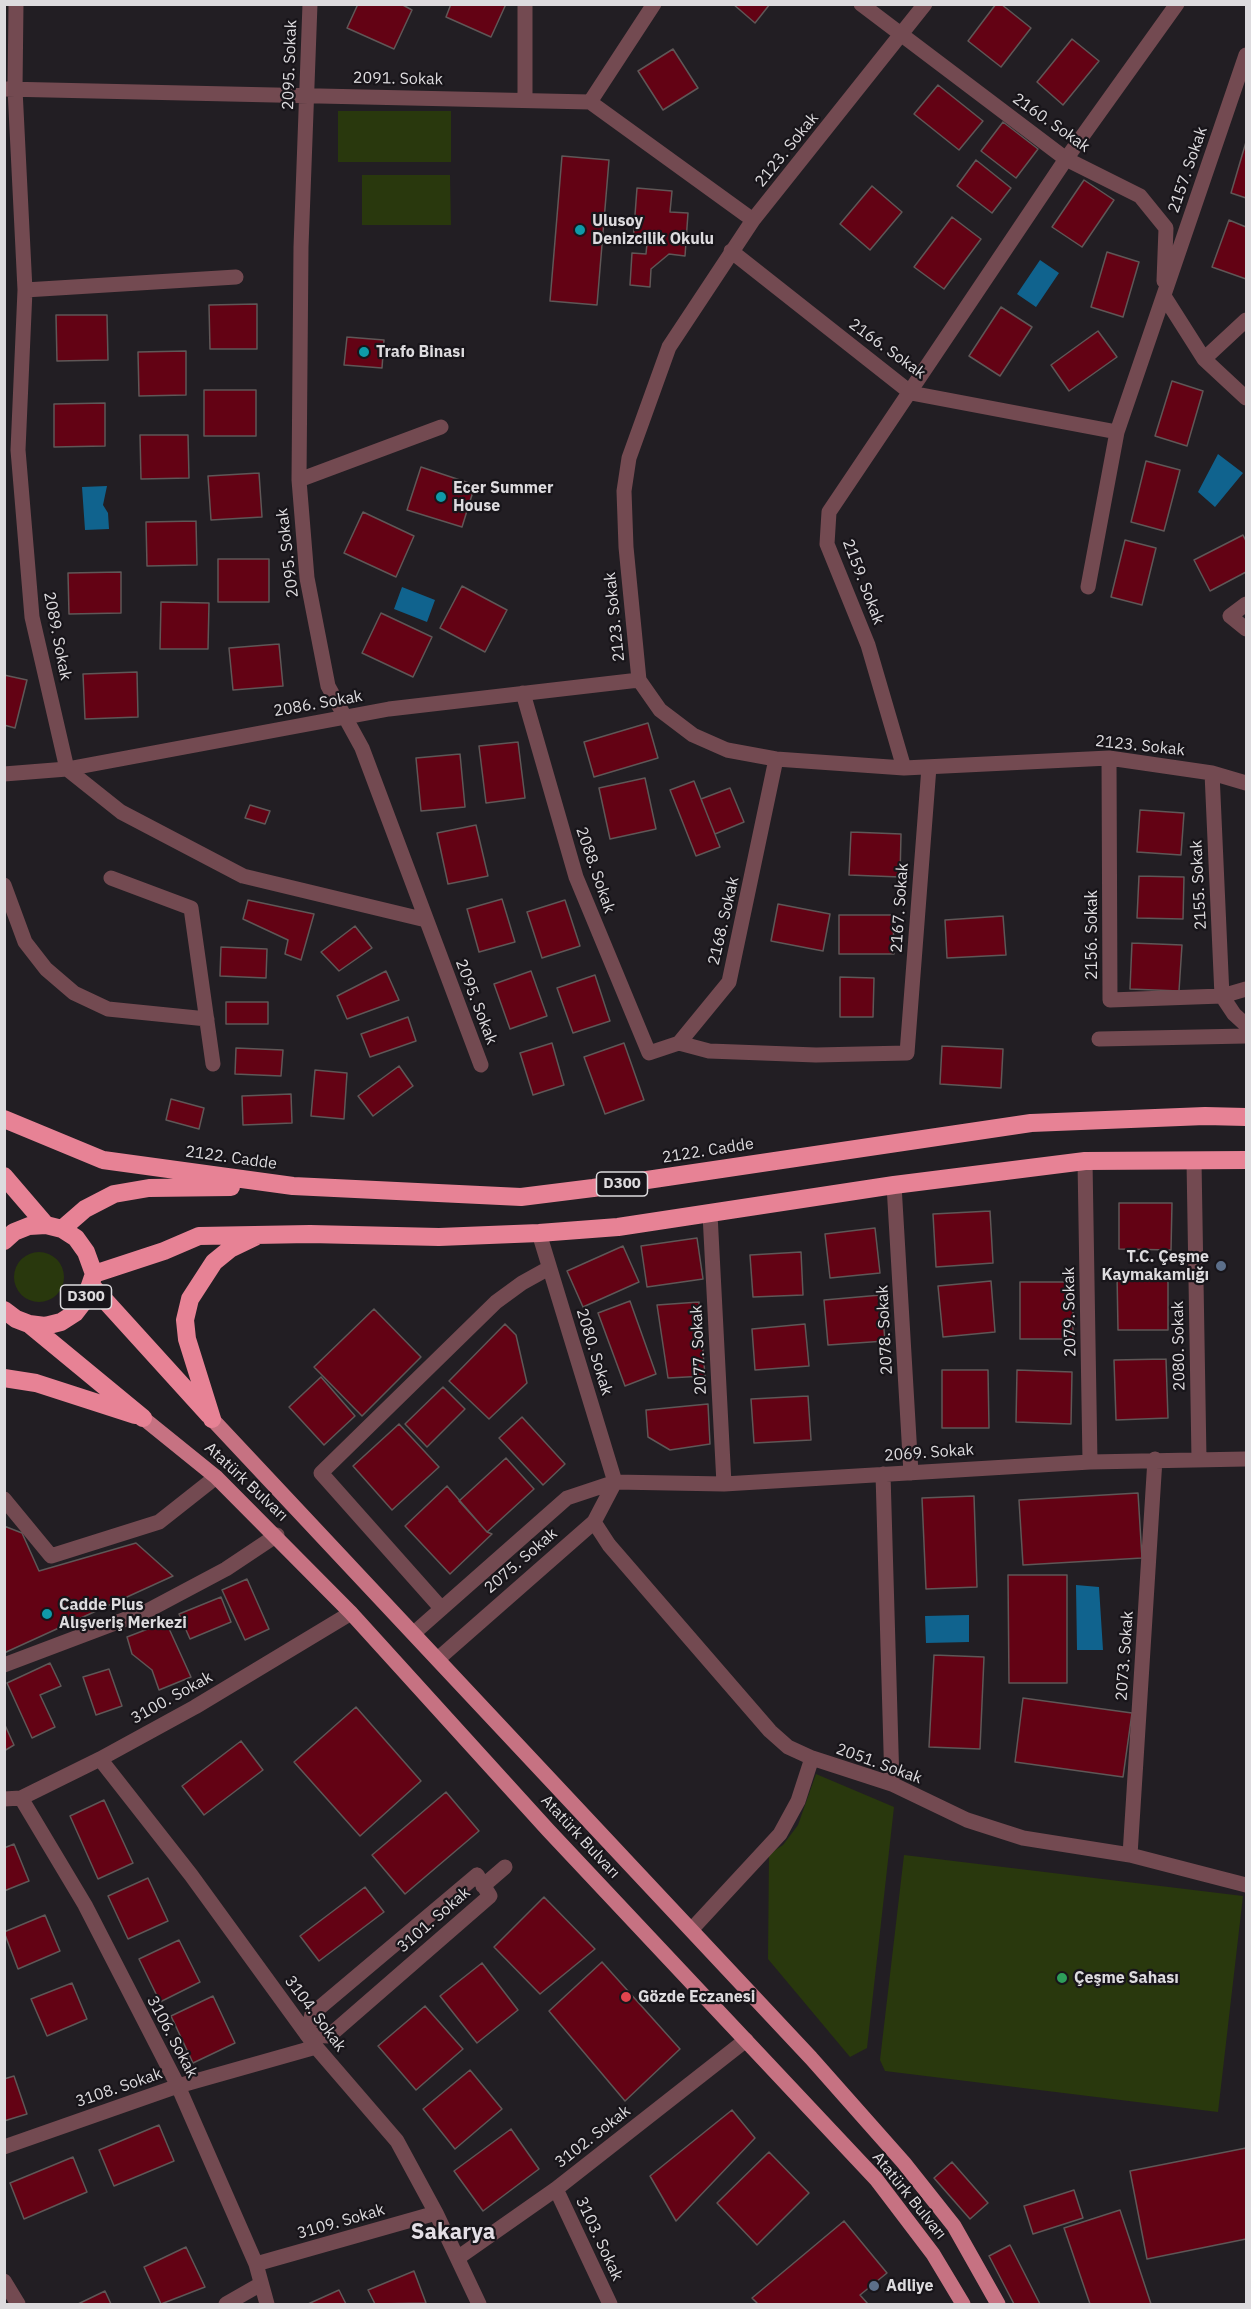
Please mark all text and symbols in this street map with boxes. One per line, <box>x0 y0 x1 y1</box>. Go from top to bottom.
street label: 2095. Sokak <box>279 20 301 110</box>
street label: 2091. Sokak <box>353 69 443 89</box>
street label: 2160. Sokak <box>1009 89 1093 157</box>
street label: 2123. Sokak <box>751 109 823 191</box>
street label: 2157. Sokak <box>1164 124 1212 216</box>
place label: Ulusoy Denizcilik Okulu <box>592 211 714 249</box>
marker: Ulusoy Denizcilik Okulu <box>573 223 587 237</box>
street label: 2166. Sokak <box>845 315 929 383</box>
place label: Trafo Binası <box>376 342 465 362</box>
marker: Trafo Binası <box>357 345 371 359</box>
place label: Ecer Summer House <box>453 478 554 516</box>
marker: Ecer Summer House <box>434 490 448 504</box>
street label: 2095. Sokak <box>273 507 303 599</box>
street label: 2159. Sokak <box>838 536 888 628</box>
street label: 2123. Sokak <box>601 571 629 663</box>
street label: 2089. Sokak <box>39 590 75 682</box>
street label: 2086. Sokak <box>272 687 364 721</box>
street label: 2123. Sokak <box>1094 732 1186 760</box>
street label: 2088. Sokak <box>571 824 619 916</box>
street label: 2155. Sokak <box>1187 840 1211 930</box>
street label: 2167. Sokak <box>887 862 913 954</box>
street label: 2168. Sokak <box>705 875 743 967</box>
street label: 2156. Sokak <box>1082 890 1102 980</box>
street label: 2095. Sokak <box>451 956 501 1048</box>
street label: 2122. Cadde <box>661 1134 755 1168</box>
street label: 2122. Cadde <box>184 1142 278 1174</box>
road number: D300 <box>596 1172 648 1196</box>
place label: T.C. Çeşme Kaymakamlığı <box>1101 1247 1209 1285</box>
marker: T.C. Çeşme Kaymakamlığı <box>1214 1259 1228 1273</box>
street label: 2079. Sokak <box>1060 1267 1080 1357</box>
road number: D300 <box>60 1285 112 1309</box>
street label: 2078. Sokak <box>873 1285 897 1375</box>
street label: 2080. Sokak <box>1169 1301 1189 1391</box>
street label: 2077. Sokak <box>687 1305 711 1395</box>
street label: 2080. Sokak <box>572 1306 616 1398</box>
street label: Atatürk Bulvarı <box>200 1438 292 1526</box>
street label: 2069. Sokak <box>883 1440 975 1466</box>
street label: 2075. Sokak <box>481 1524 561 1598</box>
place label: Cadde Plus Alışveriş Merkezi <box>59 1595 187 1633</box>
marker: Cadde Plus Alışveriş Merkezi <box>40 1607 54 1621</box>
street label: 2073. Sokak <box>1112 1610 1138 1702</box>
street label: 3100. Sokak <box>128 1668 216 1728</box>
street label: 2051. Sokak <box>833 1740 925 1788</box>
street label: Atatürk Bulvarı <box>536 1791 624 1883</box>
street label: 3101. Sokak <box>394 1883 474 1957</box>
place label: Çeşme Sahası <box>1074 1968 1179 1988</box>
marker: Çeşme Sahası <box>1055 1971 1069 1985</box>
street label: 3104. Sokak <box>280 1972 350 2056</box>
place label: Gözde Eczanesi <box>638 1987 755 2007</box>
marker: Gözde Eczanesi <box>619 1990 633 2004</box>
street label: 3106. Sokak <box>142 1993 202 2081</box>
street label: 3108. Sokak <box>73 2064 165 2112</box>
street label: 3102. Sokak <box>552 2102 634 2172</box>
street label: Atatürk Bulvarı <box>868 2148 950 2244</box>
street label: 3103. Sokak <box>571 2194 627 2284</box>
street label: 3109. Sokak <box>295 2200 387 2244</box>
district label: Sakarya <box>411 2220 495 2246</box>
place label: Adliye <box>886 2276 934 2296</box>
marker: Adliye <box>867 2279 881 2293</box>

